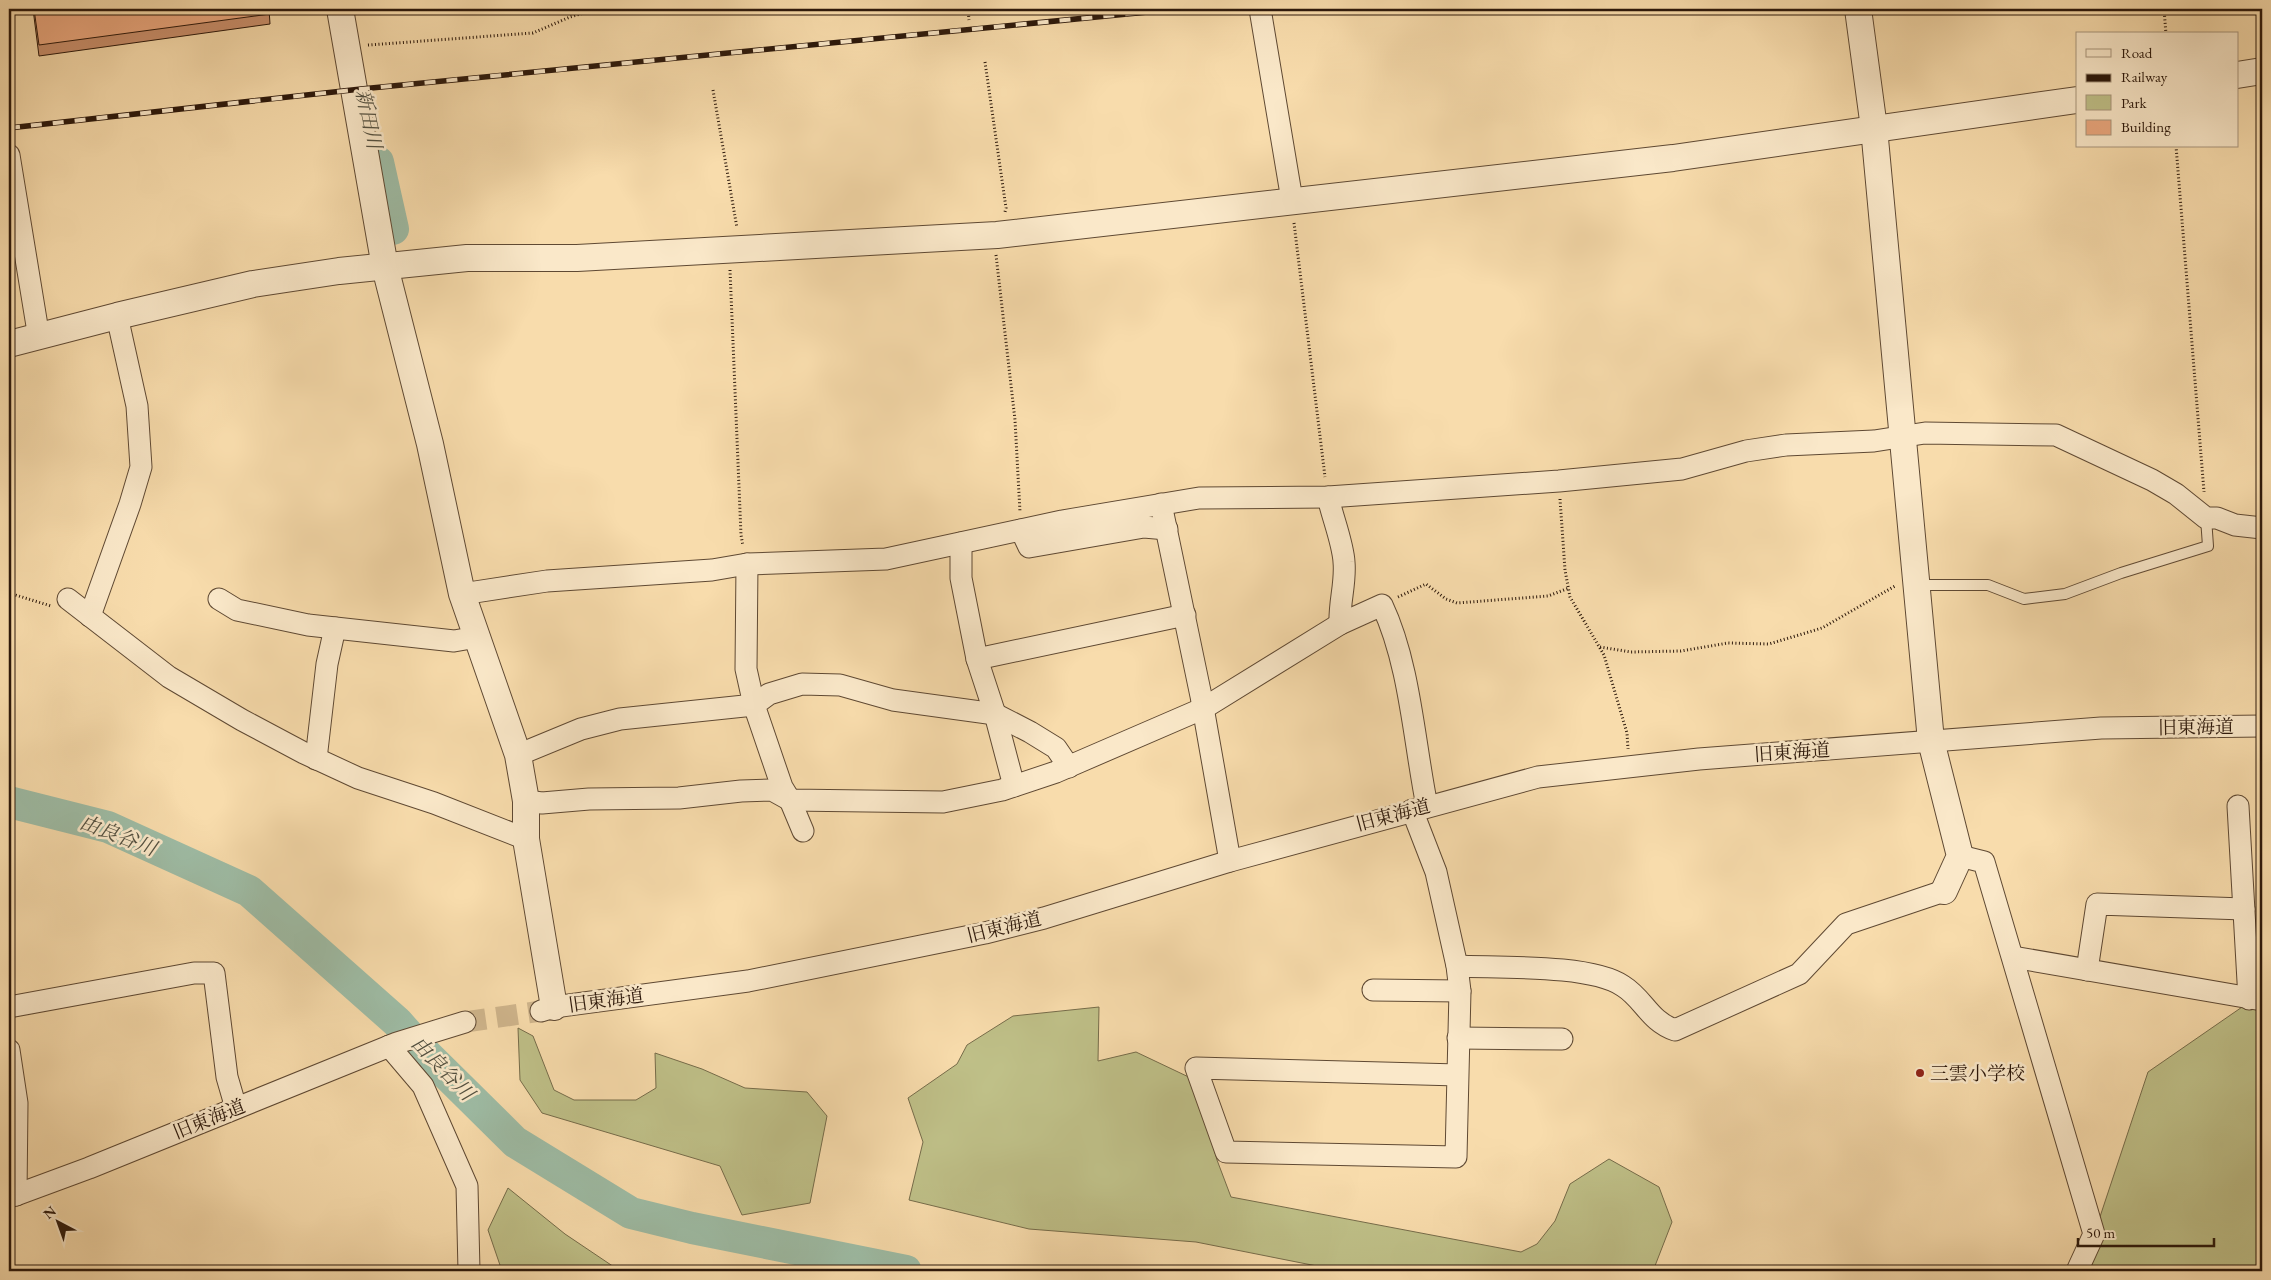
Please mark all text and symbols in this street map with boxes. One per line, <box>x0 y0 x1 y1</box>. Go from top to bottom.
legend <box>2076 32 2238 148</box>
text: Road <box>2121 43 2153 62</box>
text: Railway <box>2121 67 2168 86</box>
water label: 新田川 <box>350 87 388 153</box>
text: Park <box>2121 93 2148 112</box>
text: Building <box>2121 117 2171 136</box>
street label: 旧東海道 <box>2158 714 2234 740</box>
street label: 旧東海道 <box>1753 737 1831 767</box>
street label: 旧東海道 <box>1353 793 1433 837</box>
water label: 由良谷川 <box>76 809 162 862</box>
street label: 旧東海道 <box>964 906 1044 948</box>
street label: 旧東海道 <box>567 982 645 1018</box>
water label: 由良谷川 <box>406 1030 482 1107</box>
place label: 三雲小学校 <box>1930 1061 2025 1086</box>
marker: 三雲小学校 <box>1914 1067 1926 1079</box>
street label: 旧東海道 <box>169 1093 249 1145</box>
north arrow <box>32 1198 82 1248</box>
text: N <box>39 1201 60 1223</box>
scale bar <box>2078 1215 2215 1247</box>
text: 50 m <box>2086 1223 2115 1242</box>

